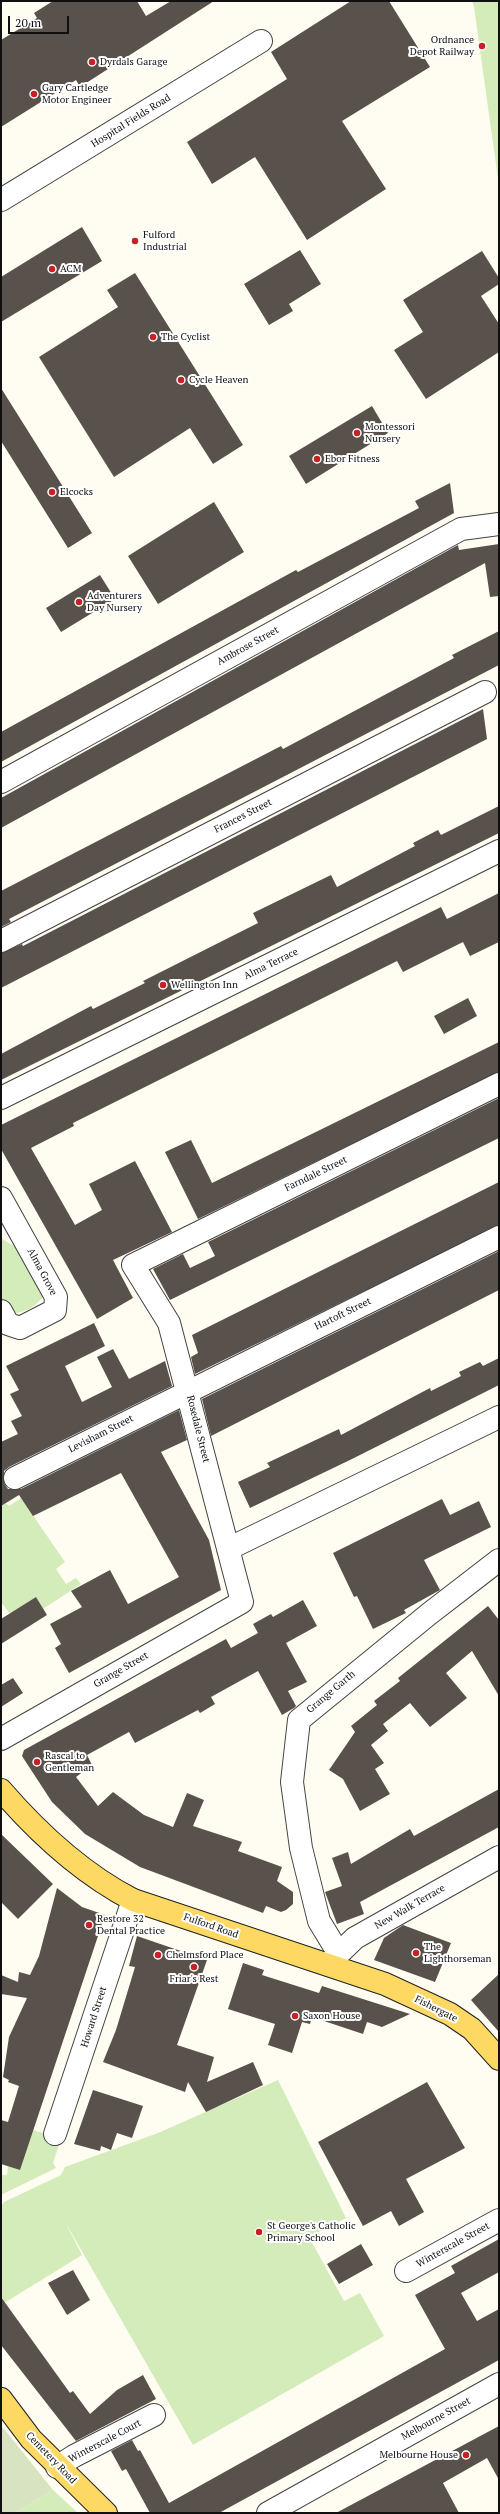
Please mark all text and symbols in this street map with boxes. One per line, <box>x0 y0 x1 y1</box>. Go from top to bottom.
scale bar <box>10 8 71 34</box>
text: 20 m <box>15 15 41 30</box>
place label: Ordnance Depot Railway <box>410 34 474 58</box>
marker: Ordnance Depot Railway <box>477 41 487 51</box>
place label: Dyrdals Garage <box>100 56 167 68</box>
marker: Dyrdals Garage <box>87 57 97 67</box>
place label: Gary Cartledge Motor Engineer <box>42 82 111 106</box>
marker: Gary Cartledge Motor Engineer <box>29 89 39 99</box>
street label: Hospital Fields Road <box>89 92 173 150</box>
place label: Fulford Industrial <box>143 229 187 252</box>
marker: Fulford Industrial <box>130 236 140 246</box>
place label: ACM <box>60 263 81 275</box>
marker: ACM <box>47 264 57 274</box>
place label: The Cyclist <box>161 331 210 343</box>
marker: The Cyclist <box>148 332 158 342</box>
place label: Cycle Heaven <box>189 374 248 386</box>
marker: Cycle Heaven <box>176 375 186 385</box>
place label: Montessori Nursery <box>365 421 415 444</box>
marker: Montessori Nursery <box>352 428 362 438</box>
place label: Ebor Fitness <box>325 453 380 465</box>
marker: Ebor Fitness <box>312 454 322 464</box>
place label: Elcocks <box>60 486 93 498</box>
marker: Elcocks <box>47 487 57 497</box>
place label: Adventurers Day Nursery <box>87 590 142 614</box>
marker: Adventurers Day Nursery <box>74 597 84 607</box>
street label: Ambrose Street <box>215 624 281 668</box>
street label: Frances Street <box>212 796 274 836</box>
street label: Alma Terrace <box>242 946 300 982</box>
place label: Wellington Inn <box>171 979 238 991</box>
marker: Wellington Inn <box>158 980 168 990</box>
street label: Farndale Street <box>283 1154 349 1194</box>
street label: Alma Grove <box>25 1246 59 1298</box>
street label: Hartoft Street <box>313 1295 373 1333</box>
street label: Rosedale Street <box>184 1394 212 1464</box>
street label: Levisham Street <box>66 1412 136 1456</box>
street label: Grange Street <box>92 1650 150 1690</box>
street label: Grange Garth <box>304 1668 358 1716</box>
place label: Rascal to Gentleman <box>45 1750 94 1774</box>
marker: Rascal to Gentleman <box>32 1757 42 1767</box>
street label: New Walk Terrace <box>373 1882 447 1932</box>
street label: Fulford Road <box>182 1911 240 1941</box>
place label: Restore 32 Dental Practice <box>97 1913 165 1936</box>
marker: Restore 32 Dental Practice <box>84 1920 94 1930</box>
place label: The Lighthorseman <box>424 1941 492 1964</box>
marker: The Lighthorseman <box>411 1948 421 1958</box>
place label: Chelmsford Place <box>166 1949 243 1961</box>
marker: Chelmsford Place <box>153 1950 163 1960</box>
marker: Friar's Rest <box>189 1962 199 1972</box>
place label: Friar's Rest <box>169 1973 219 1985</box>
street label: Howard Street <box>78 1985 110 2049</box>
street label: Fishergate <box>413 1993 459 2025</box>
place label: Saxon House <box>303 2010 360 2022</box>
marker: Saxon House <box>290 2011 300 2021</box>
place label: St George's Catholic Primary School <box>267 2220 356 2244</box>
street label: Winterscale Street <box>414 2220 492 2270</box>
marker: St George's Catholic Primary School <box>254 2227 264 2237</box>
street label: Melbourne Street <box>399 2395 473 2443</box>
street label: Winterscale Court <box>67 2417 143 2465</box>
street label: Cemetery Road <box>23 2430 79 2486</box>
place label: Melbourne House <box>379 2449 458 2461</box>
marker: Melbourne House <box>461 2450 471 2460</box>

